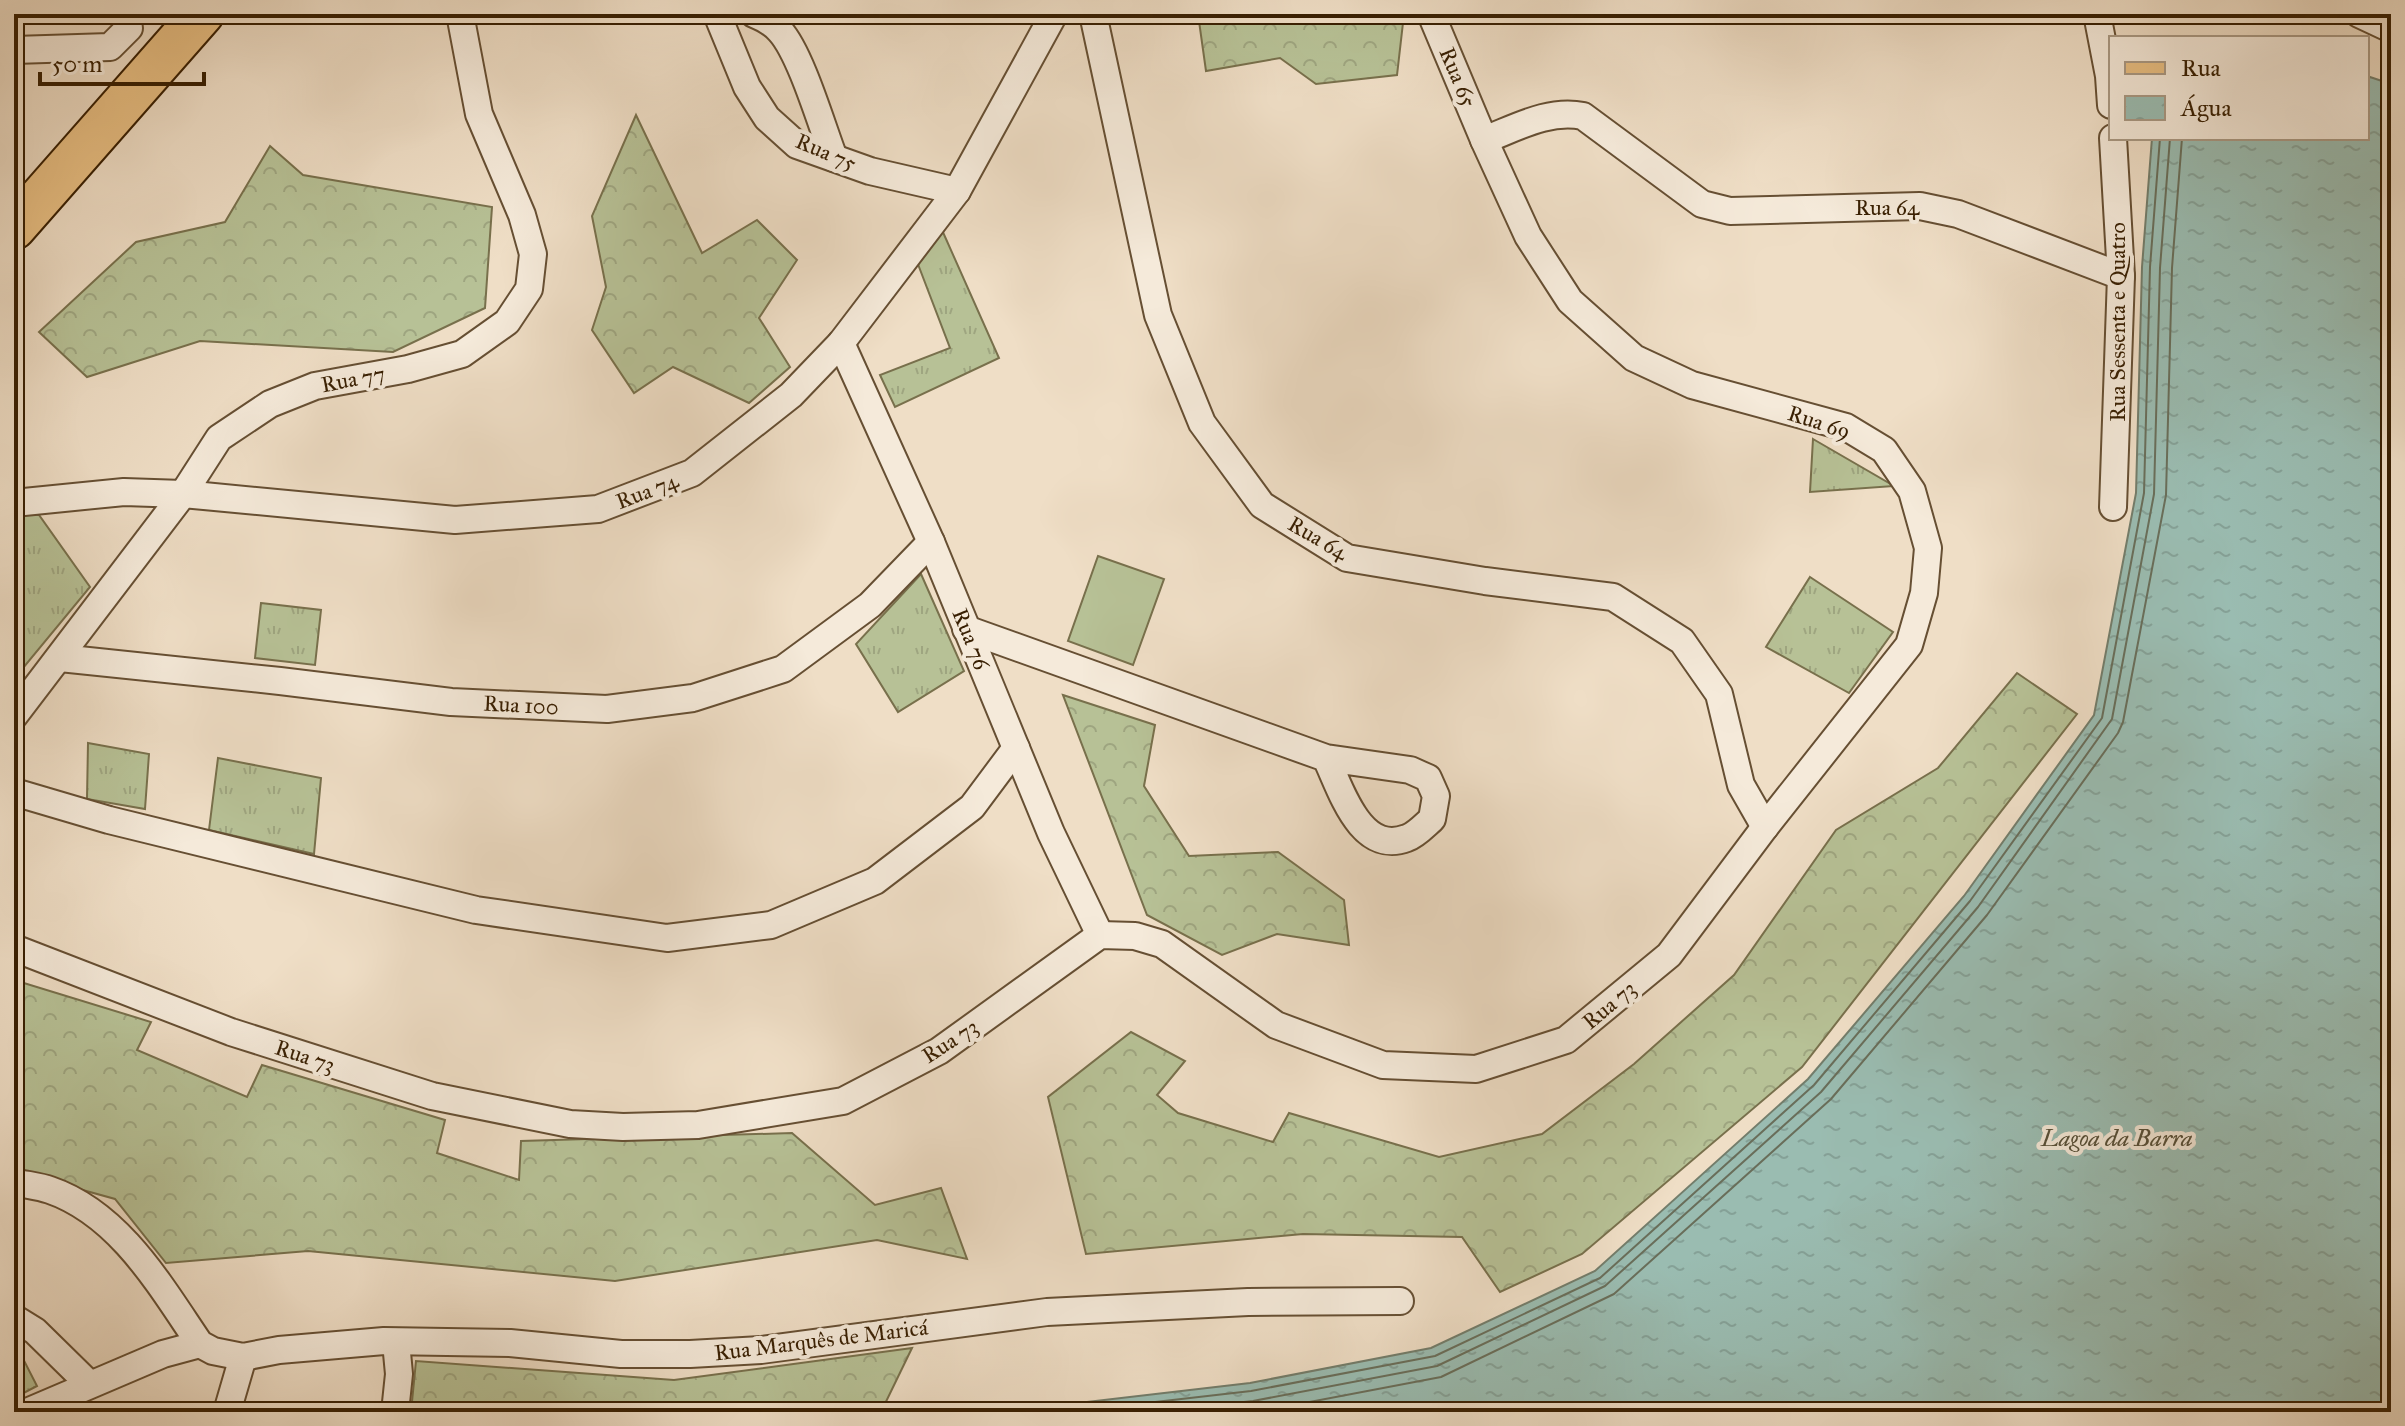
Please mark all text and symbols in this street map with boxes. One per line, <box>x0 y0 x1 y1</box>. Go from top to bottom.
scale bar <box>40 36 204 86</box>
legend <box>2109 36 2369 140</box>
street label: Rua 65 <box>1433 43 1483 111</box>
text: 50 m <box>52 49 102 79</box>
text: Rua <box>2181 53 2221 83</box>
text: Água <box>2180 93 2232 123</box>
street label: Rua 75 <box>792 127 860 177</box>
street label: Rua 64 <box>1855 194 1920 221</box>
street label: Rua Sessenta e Quatro <box>2104 222 2131 422</box>
street label: Rua 77 <box>319 360 387 398</box>
street label: Rua 69 <box>1784 399 1854 445</box>
street label: Rua 74 <box>612 467 683 515</box>
street label: Rua 64 <box>1283 510 1353 566</box>
street label: Rua 76 <box>946 604 996 674</box>
street label: Rua 100 <box>483 690 559 720</box>
street label: Rua 73 <box>1577 975 1641 1035</box>
street label: Rua 73 <box>917 1013 983 1069</box>
street label: Rua 73 <box>272 1034 338 1078</box>
water label: Lagoa da Barra <box>2040 1123 2193 1153</box>
street label: Rua Marquês de Maricá <box>713 1313 930 1367</box>

